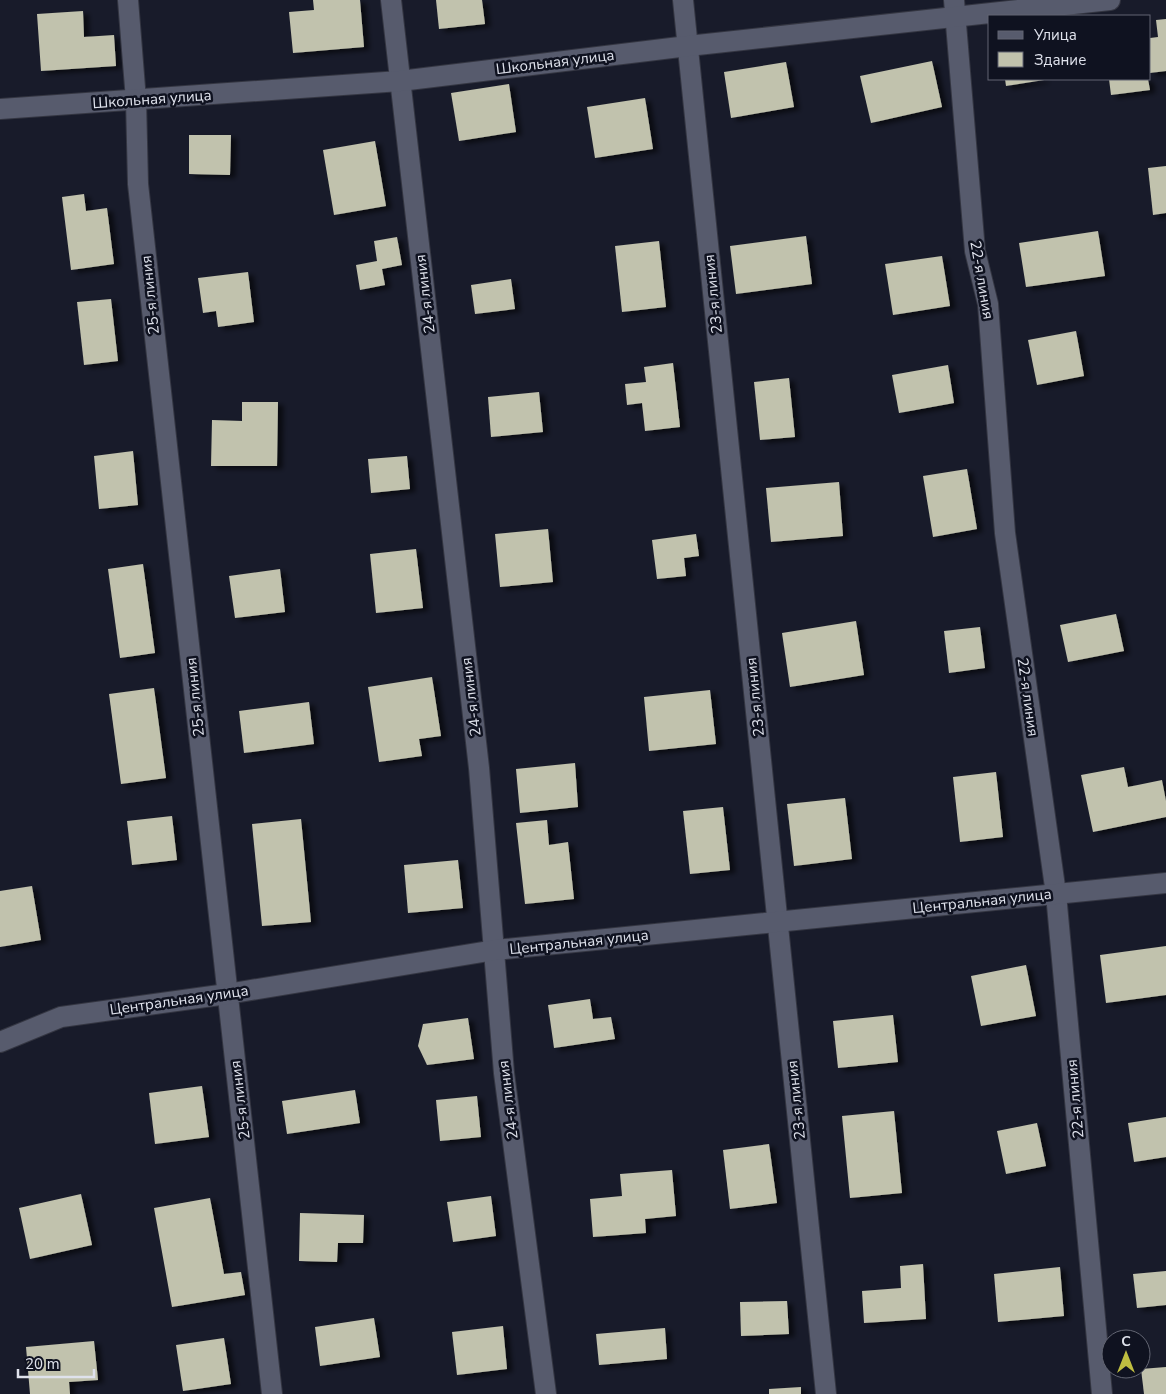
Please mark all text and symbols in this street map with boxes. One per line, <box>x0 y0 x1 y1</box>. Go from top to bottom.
legend <box>988 15 1151 80</box>
text: Улица <box>1033 25 1077 45</box>
street label: Школьная улица <box>495 45 615 79</box>
text: Здание <box>1034 50 1086 70</box>
street label: Школьная улица <box>92 85 212 113</box>
street label: 22-я линия <box>965 239 999 321</box>
street label: 24-я линия <box>410 253 440 335</box>
street label: 23-я линия <box>699 254 727 334</box>
street label: 25-я линия <box>136 255 164 335</box>
street label: 24-я линия <box>456 656 486 738</box>
street label: 22-я линия <box>1013 656 1043 738</box>
street label: 25-я линия <box>181 657 209 737</box>
street label: 23-я линия <box>741 657 769 737</box>
street label: Центральная улица <box>911 884 1053 918</box>
street label: Центральная улица <box>508 925 650 959</box>
street label: Центральная улица <box>108 980 250 1020</box>
street label: 25-я линия <box>225 1059 255 1141</box>
street label: 24-я линия <box>493 1059 523 1141</box>
street label: 22-я линия <box>1062 1059 1088 1139</box>
street label: 23-я линия <box>782 1060 810 1140</box>
north arrow <box>1101 1329 1151 1379</box>
text: С <box>1121 1332 1131 1351</box>
scale bar <box>18 1346 94 1378</box>
text: 20 m <box>25 1354 60 1374</box>

